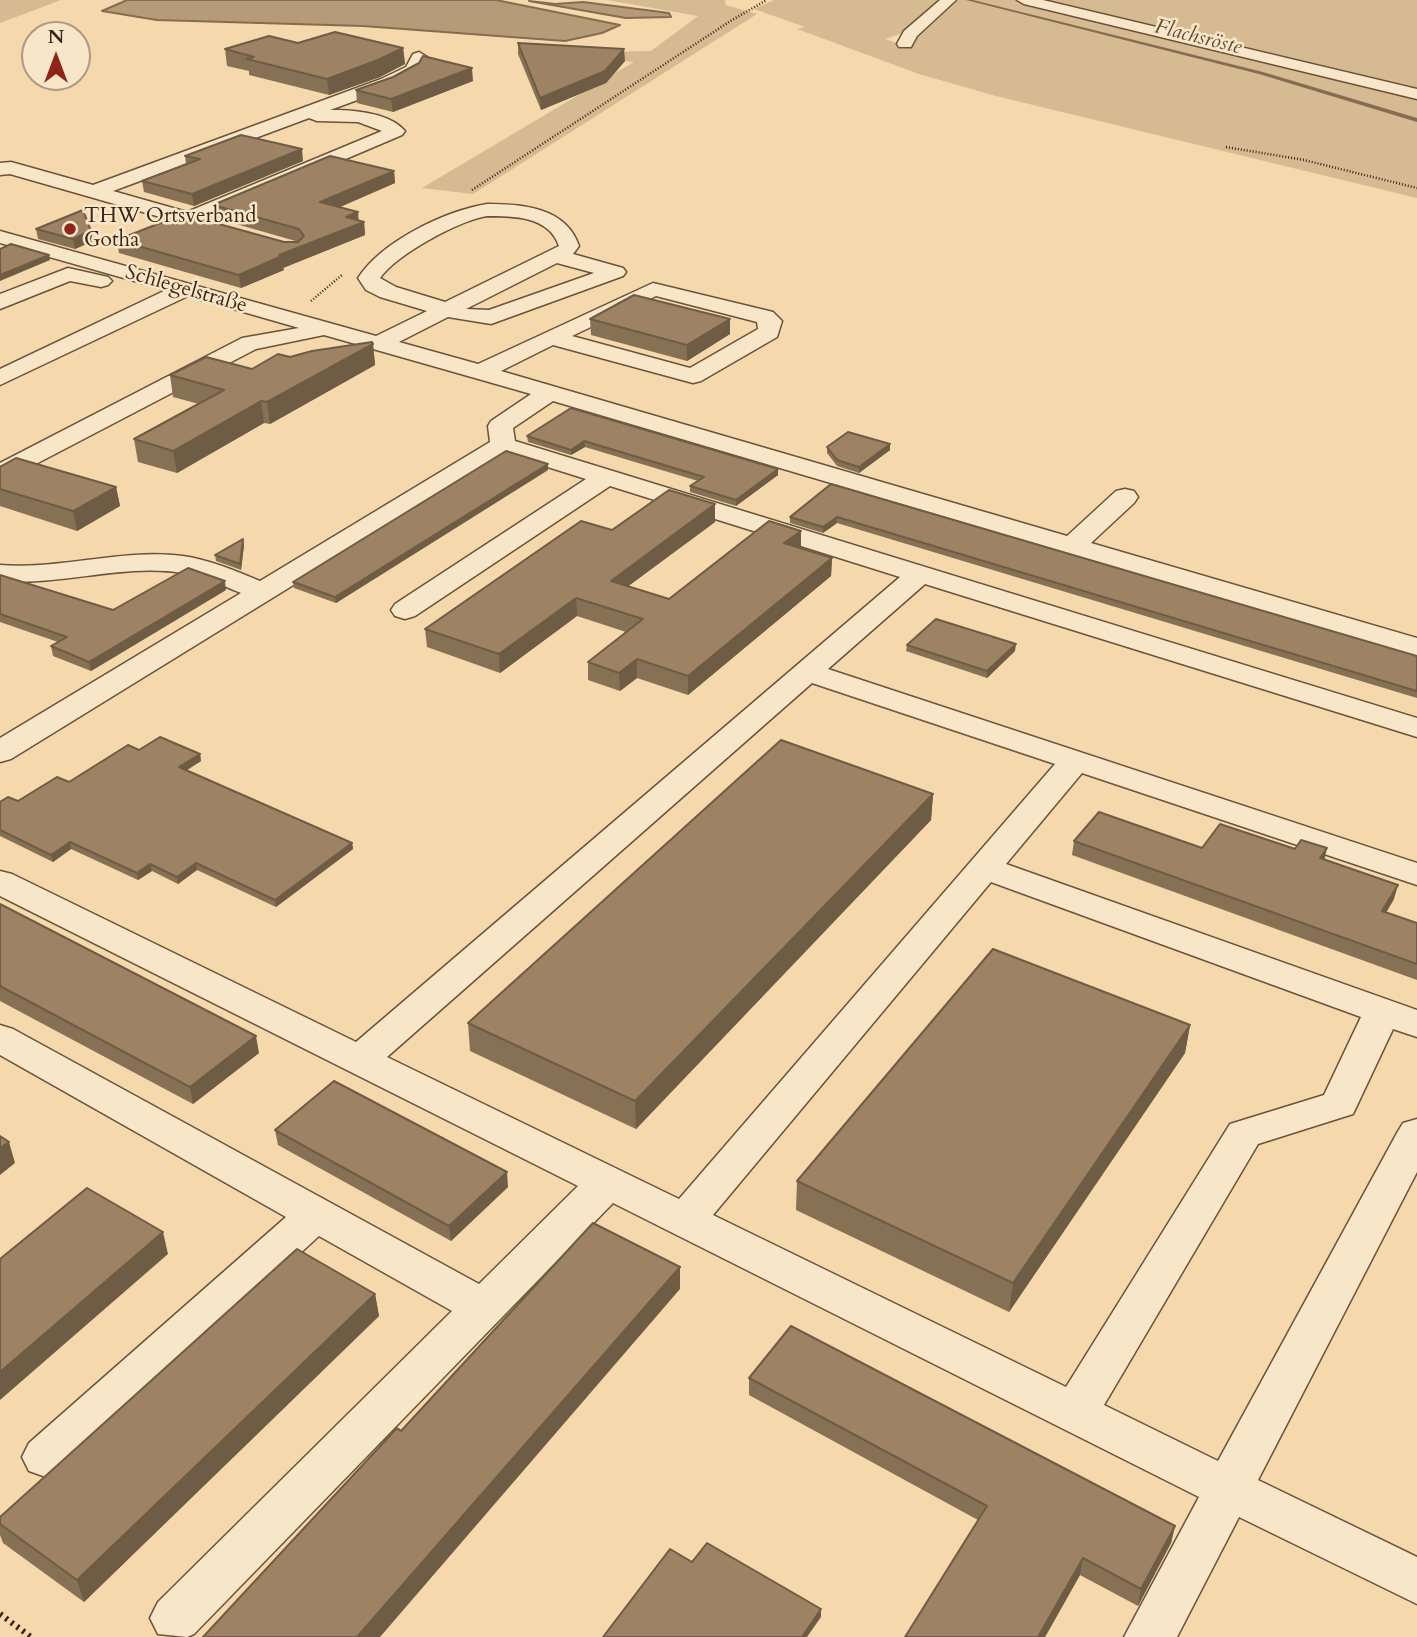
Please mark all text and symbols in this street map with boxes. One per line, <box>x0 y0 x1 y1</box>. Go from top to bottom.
water label: Flachsröste <box>1152 15 1244 61</box>
north arrow <box>21 21 91 91</box>
text: N <box>48 24 64 50</box>
place label: THW Ortsverband Gotha <box>84 204 257 254</box>
marker: THW Ortsverband Gotha <box>62 221 78 237</box>
street label: Schlegelstraße <box>122 261 250 319</box>

